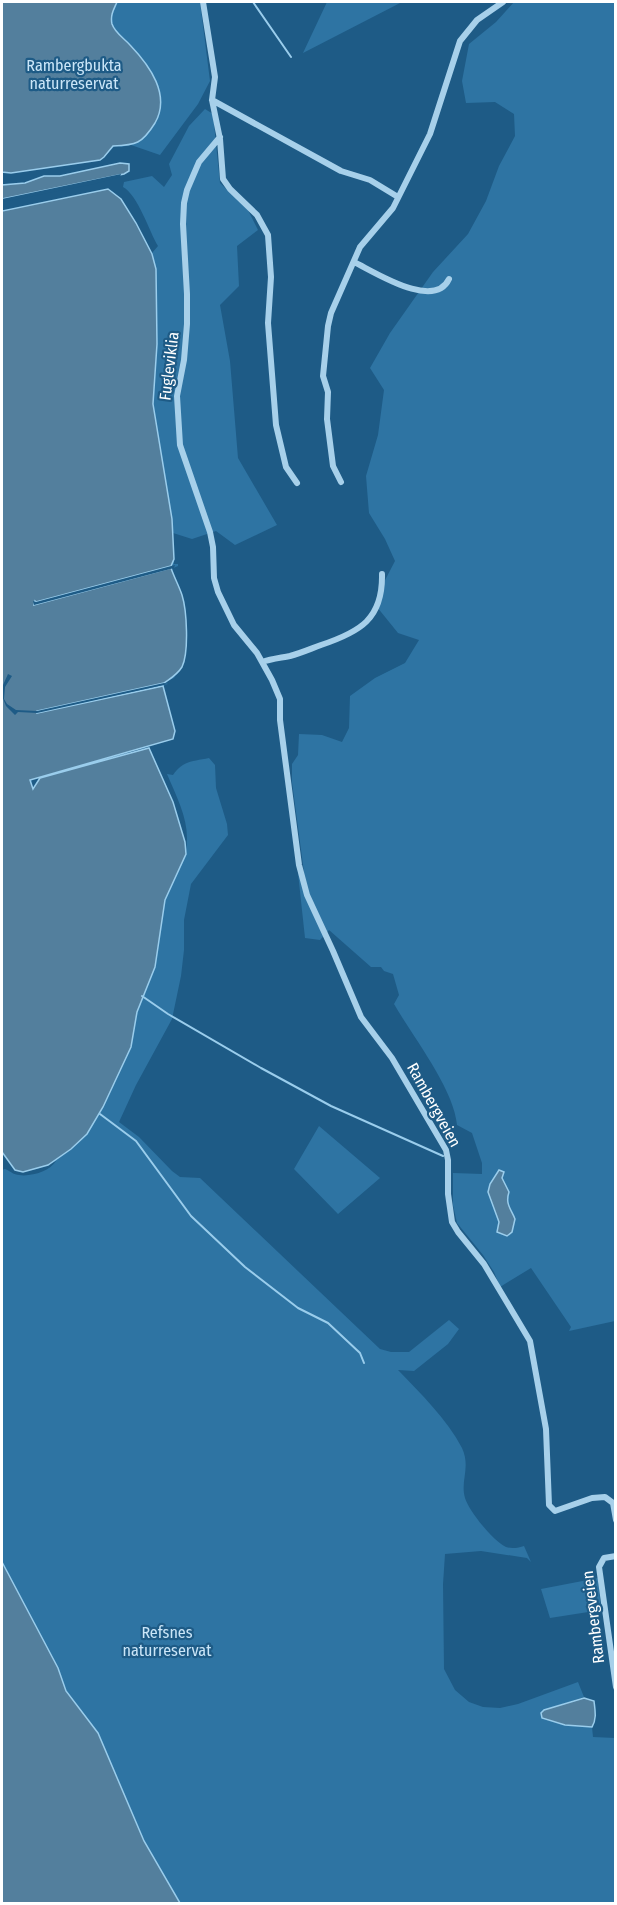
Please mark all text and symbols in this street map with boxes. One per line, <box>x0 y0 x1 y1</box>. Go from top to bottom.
park label: Rambergbukta naturreservat <box>26 56 122 93</box>
street label: Fugleviklia <box>155 330 183 401</box>
street label: Rambergveien <box>403 1060 465 1150</box>
street label: Rambergveien <box>578 1570 608 1664</box>
park label: Refsnes naturreservat <box>123 1623 212 1660</box>

